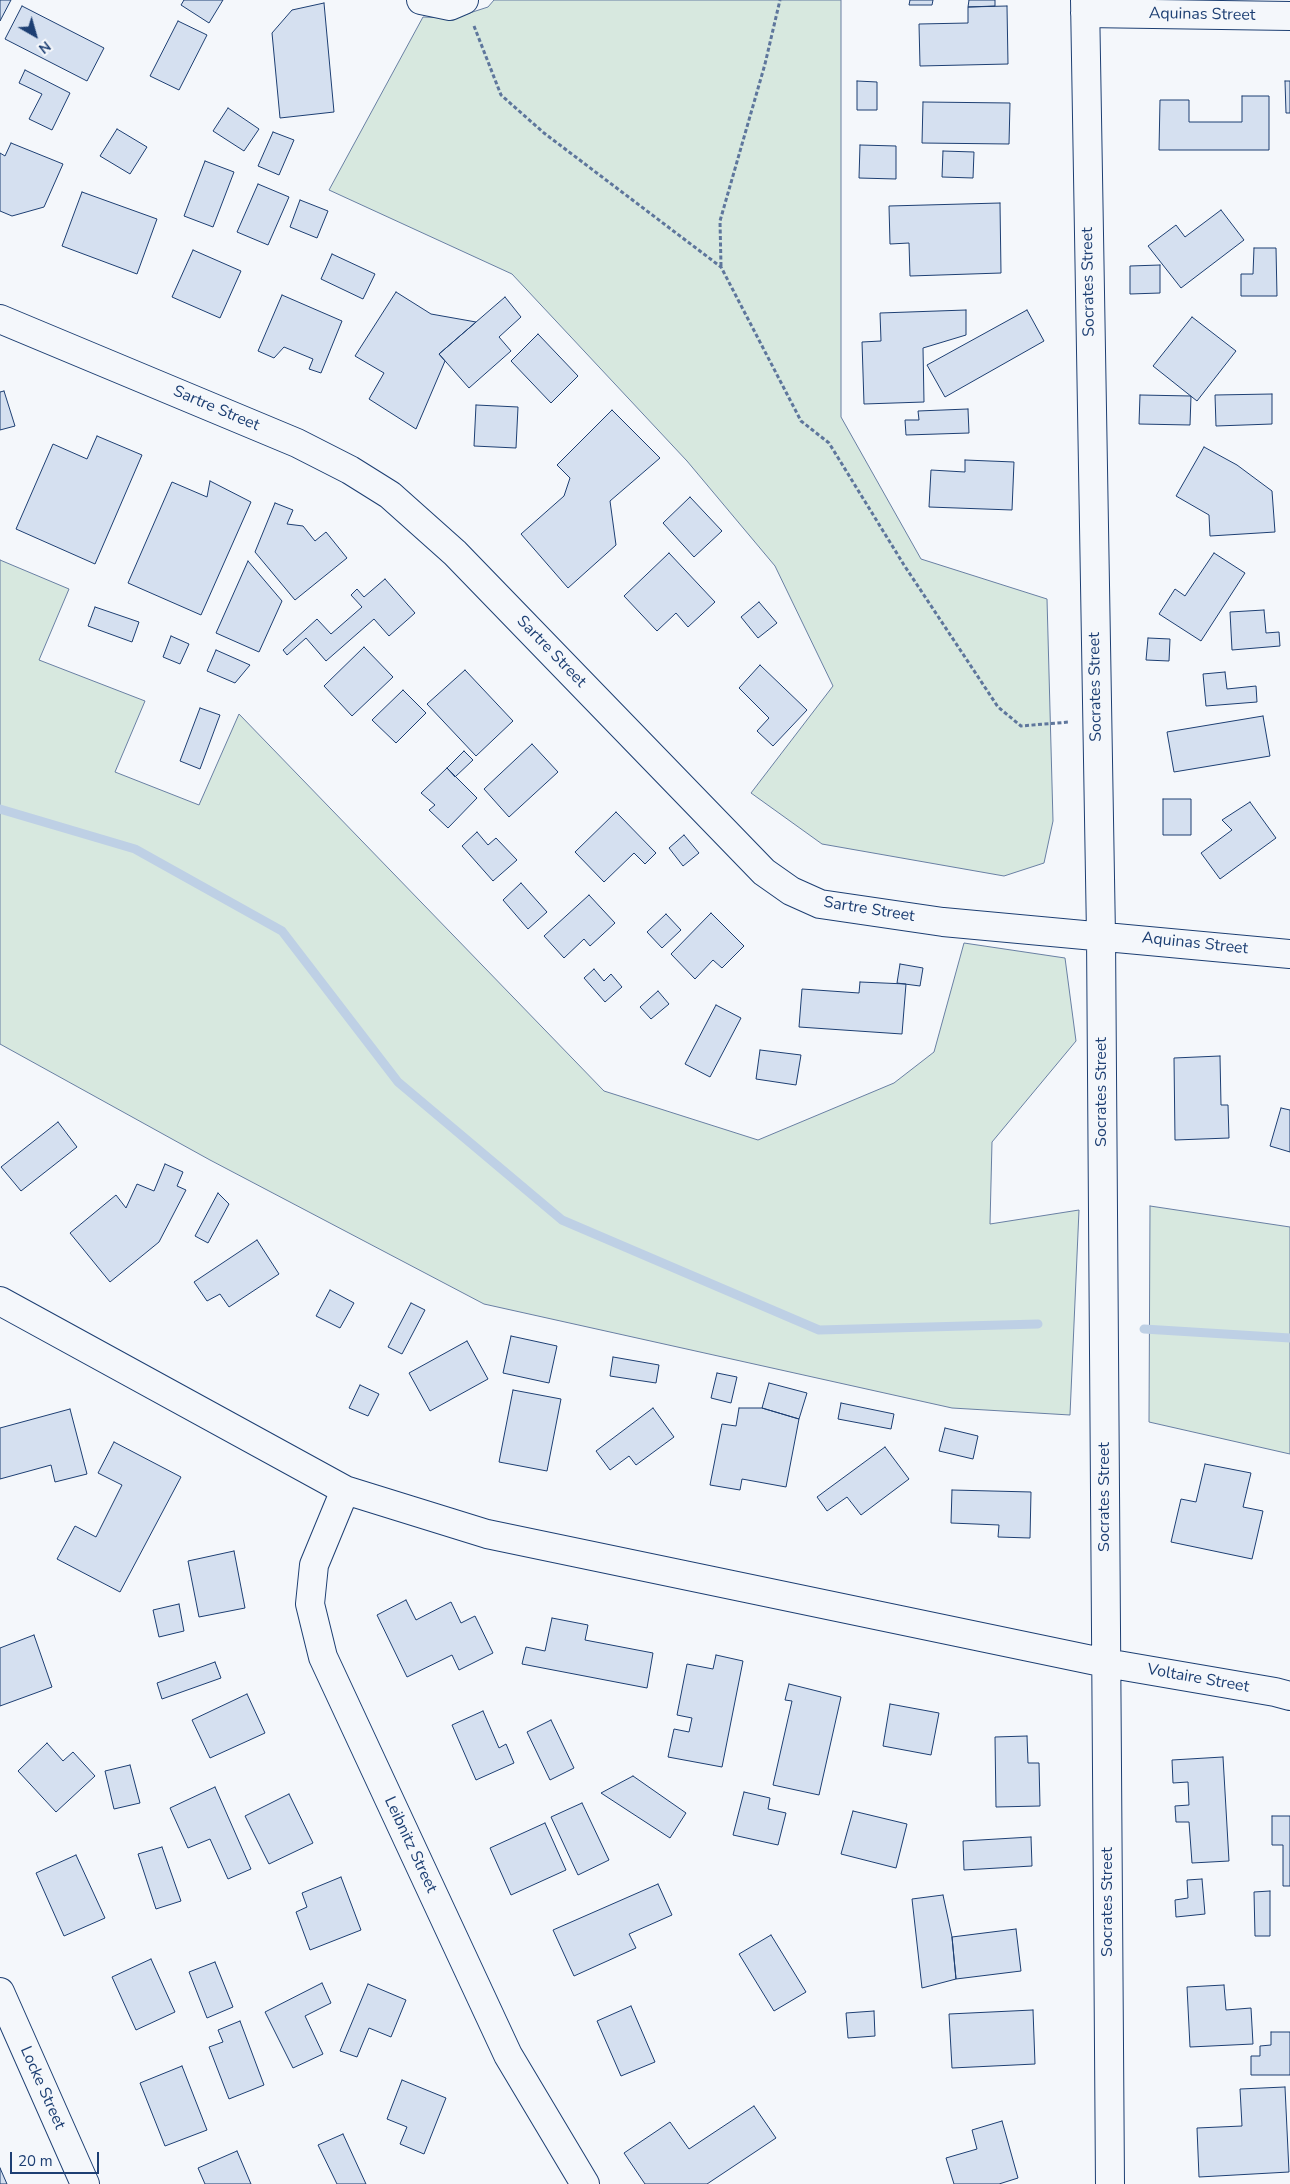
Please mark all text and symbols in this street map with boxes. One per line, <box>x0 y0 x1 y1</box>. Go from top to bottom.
street label: Aquinas Street <box>1149 4 1255 26</box>
north arrow <box>10 10 60 60</box>
text: N <box>35 36 55 58</box>
street label: Socrates Street <box>1078 227 1100 337</box>
street label: Sartre Street <box>170 382 262 436</box>
street label: Sartre Street <box>512 612 590 692</box>
street label: Socrates Street <box>1085 632 1107 742</box>
street label: Sartre Street <box>822 893 916 927</box>
street label: Aquinas Street <box>1141 929 1249 959</box>
street label: Socrates Street <box>1092 1037 1112 1147</box>
street label: Socrates Street <box>1095 1442 1115 1552</box>
street label: Voltaire Street <box>1145 1661 1251 1697</box>
street label: Leibnitz Street <box>379 1794 441 1896</box>
street label: Socrates Street <box>1098 1847 1118 1957</box>
street label: Locke Street <box>15 2043 69 2133</box>
scale bar <box>12 2142 101 2174</box>
text: 20 m <box>18 2151 53 2171</box>

